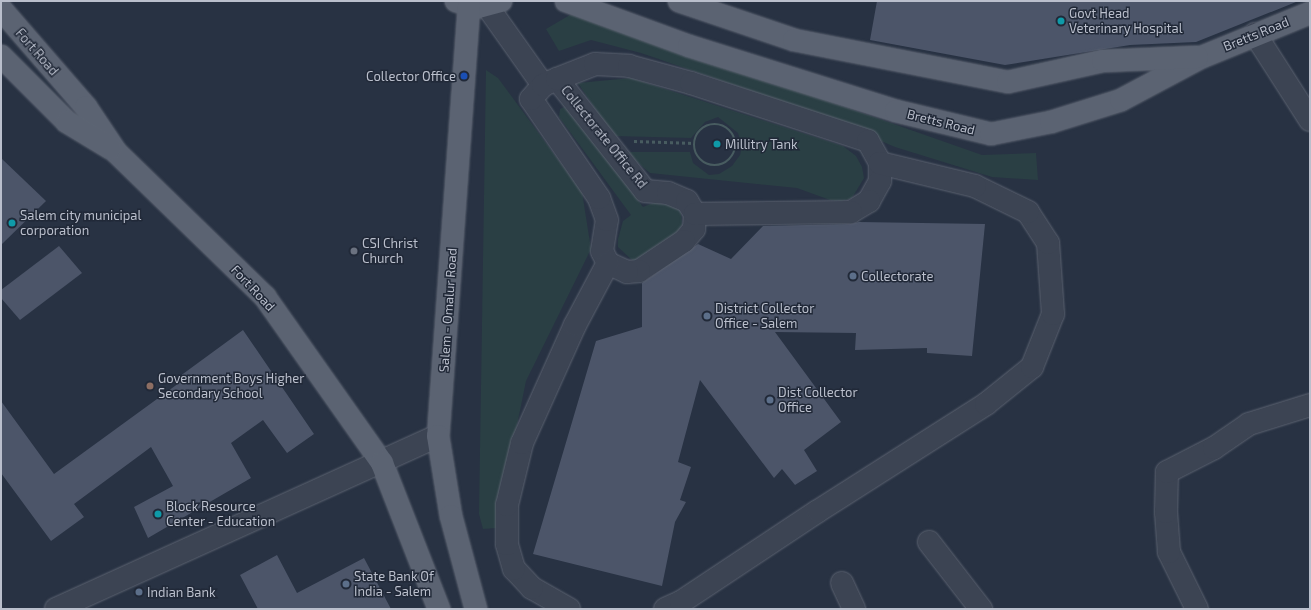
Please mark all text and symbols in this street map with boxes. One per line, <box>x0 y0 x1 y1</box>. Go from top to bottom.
place label: Govt Head Veterinary Hospital <box>1069 6 1183 37</box>
street label: Bretts Road <box>1221 14 1291 54</box>
marker: Govt Head Veterinary Hospital <box>1056 16 1066 26</box>
street label: Fort Road <box>12 25 62 79</box>
place label: Collector Office <box>366 68 456 84</box>
marker: Collector Office <box>459 71 469 81</box>
street label: Collectorate Office Rd <box>558 82 650 192</box>
street label: Bretts Road <box>905 106 977 138</box>
place label: Millitry Tank <box>725 136 798 152</box>
marker: Millitry Tank <box>712 139 722 149</box>
place label: Salem city municipal corporation <box>20 208 142 239</box>
marker: Salem city municipal corporation <box>7 218 17 228</box>
place label: CSI Christ Church <box>362 236 418 267</box>
marker: CSI Christ Church <box>349 246 359 256</box>
street label: Salem - Omalur Road <box>436 247 460 373</box>
street label: Fort Road <box>228 262 278 314</box>
place label: Collectorate <box>861 268 933 284</box>
marker: Collectorate <box>848 271 858 281</box>
place label: District Collector Office - Salem <box>715 301 814 332</box>
marker: District Collector Office - Salem <box>702 311 712 321</box>
place label: Government Boys Higher Secondary School <box>158 371 304 402</box>
marker: Government Boys Higher Secondary School <box>145 381 155 391</box>
place label: Dist Collector Office <box>778 385 858 416</box>
marker: Dist Collector Office <box>765 395 775 405</box>
place label: Block Resource Center - Education <box>166 499 275 530</box>
marker: Block Resource Center - Education <box>153 509 163 519</box>
place label: State Bank Of India - Salem <box>354 569 434 600</box>
marker: State Bank Of India - Salem <box>341 579 351 589</box>
place label: Indian Bank <box>147 584 216 600</box>
marker: Indian Bank <box>134 587 144 597</box>

